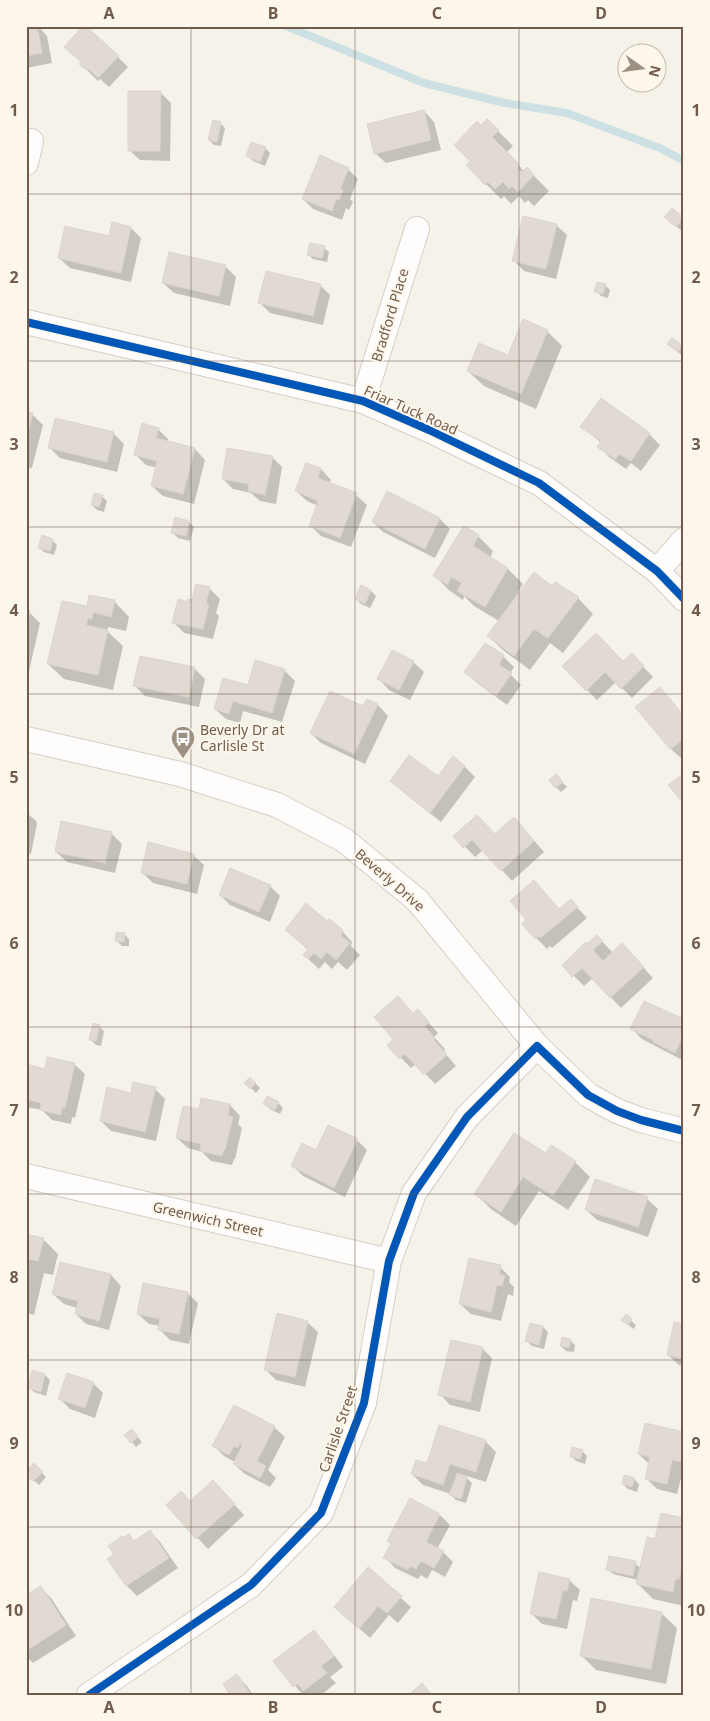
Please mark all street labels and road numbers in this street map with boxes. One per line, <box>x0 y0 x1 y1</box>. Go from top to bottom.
street label: Bradford Place <box>366 266 413 364</box>
street label: Friar Tuck Road <box>361 380 461 439</box>
street label: Beverly Drive <box>351 844 429 915</box>
street label: Greenwich Street <box>151 1197 265 1240</box>
street label: Carlisle Street <box>314 1383 361 1475</box>

